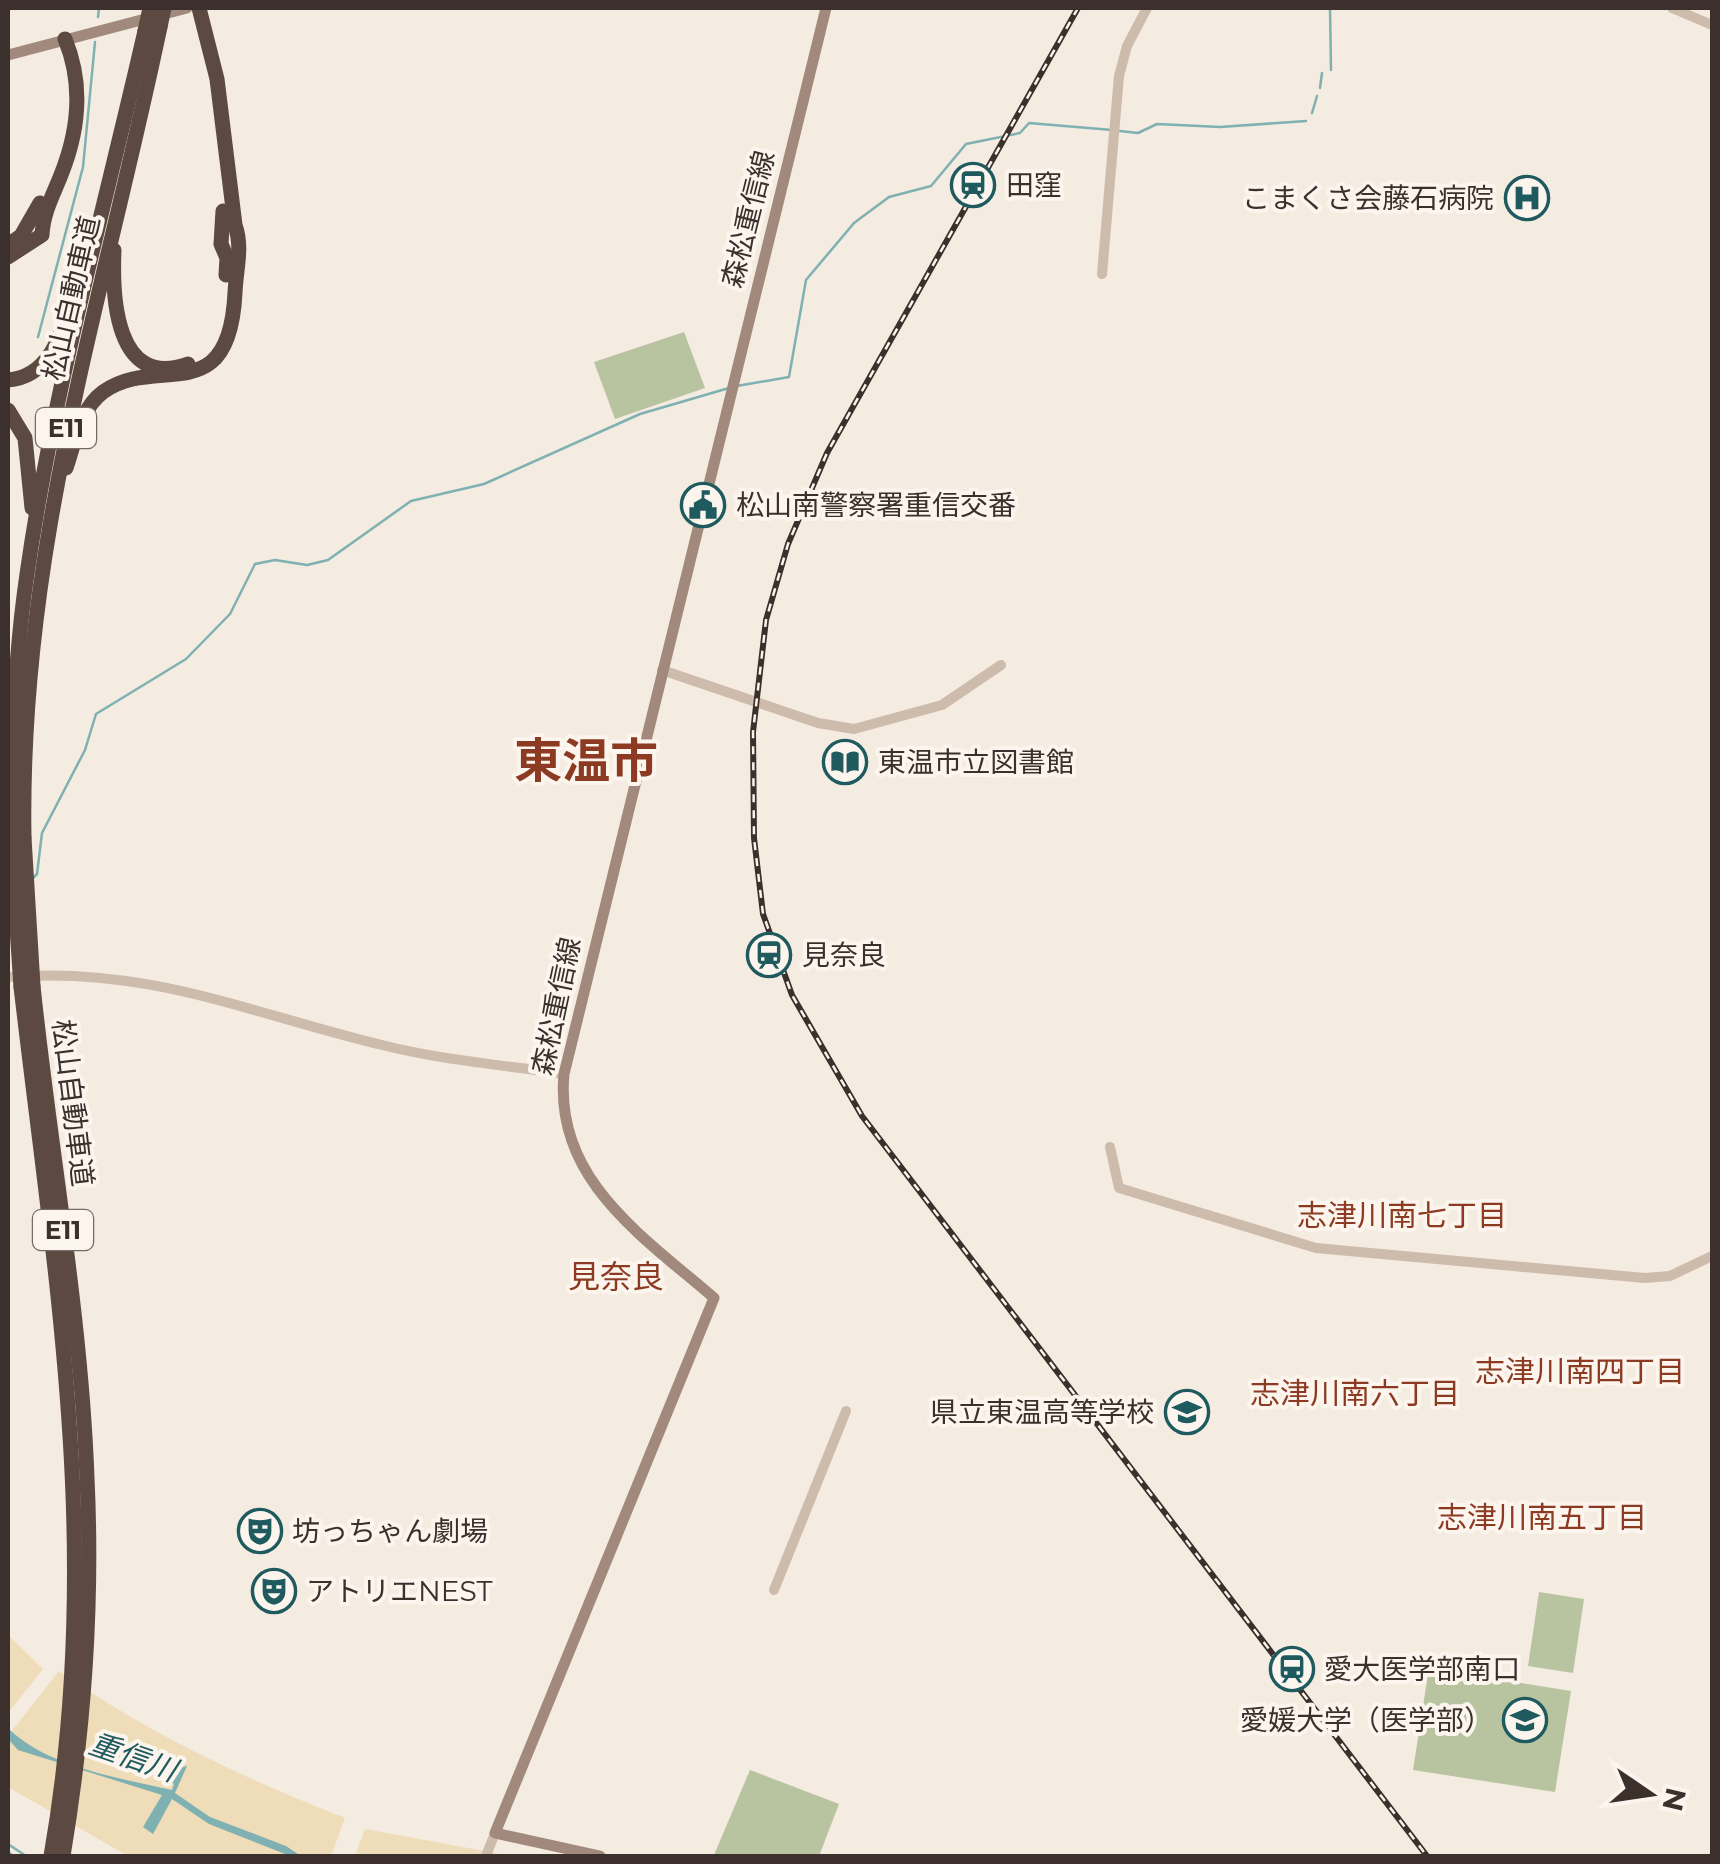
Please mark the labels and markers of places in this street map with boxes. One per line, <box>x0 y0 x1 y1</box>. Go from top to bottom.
station icon: 田窪 <box>950 162 996 208</box>
place label: 田窪 <box>1006 168 1062 202</box>
hospital icon: こまくさ会藤石病院 <box>1504 175 1550 221</box>
place label: こまくさ会藤石病院 <box>1242 181 1494 215</box>
public building icon: 松山南警察署重信交番 <box>680 482 726 528</box>
place label: 松山南警察署重信交番 <box>736 488 1016 522</box>
library icon: 東温市立図書館 <box>822 739 868 785</box>
place label: 東温市立図書館 <box>878 745 1074 779</box>
station icon: 見奈良 <box>746 932 792 978</box>
place label: 見奈良 <box>802 938 886 972</box>
school or university icon: 県立東温高等学校 <box>1164 1389 1210 1435</box>
place label: 県立東温高等学校 <box>930 1395 1154 1429</box>
theatre icon: 坊っちゃん劇場 <box>237 1508 283 1554</box>
place label: 坊っちゃん劇場 <box>292 1514 488 1548</box>
theatre icon: アトリエNEST <box>251 1568 297 1614</box>
place label: アトリエNEST <box>306 1574 493 1608</box>
station icon: 愛大医学部南口 <box>1269 1646 1315 1692</box>
place label: 愛大医学部南口 <box>1324 1652 1520 1686</box>
school or university icon: 愛媛大学（医学部） <box>1502 1697 1548 1743</box>
place label: 愛媛大学（医学部） <box>1240 1703 1492 1737</box>

